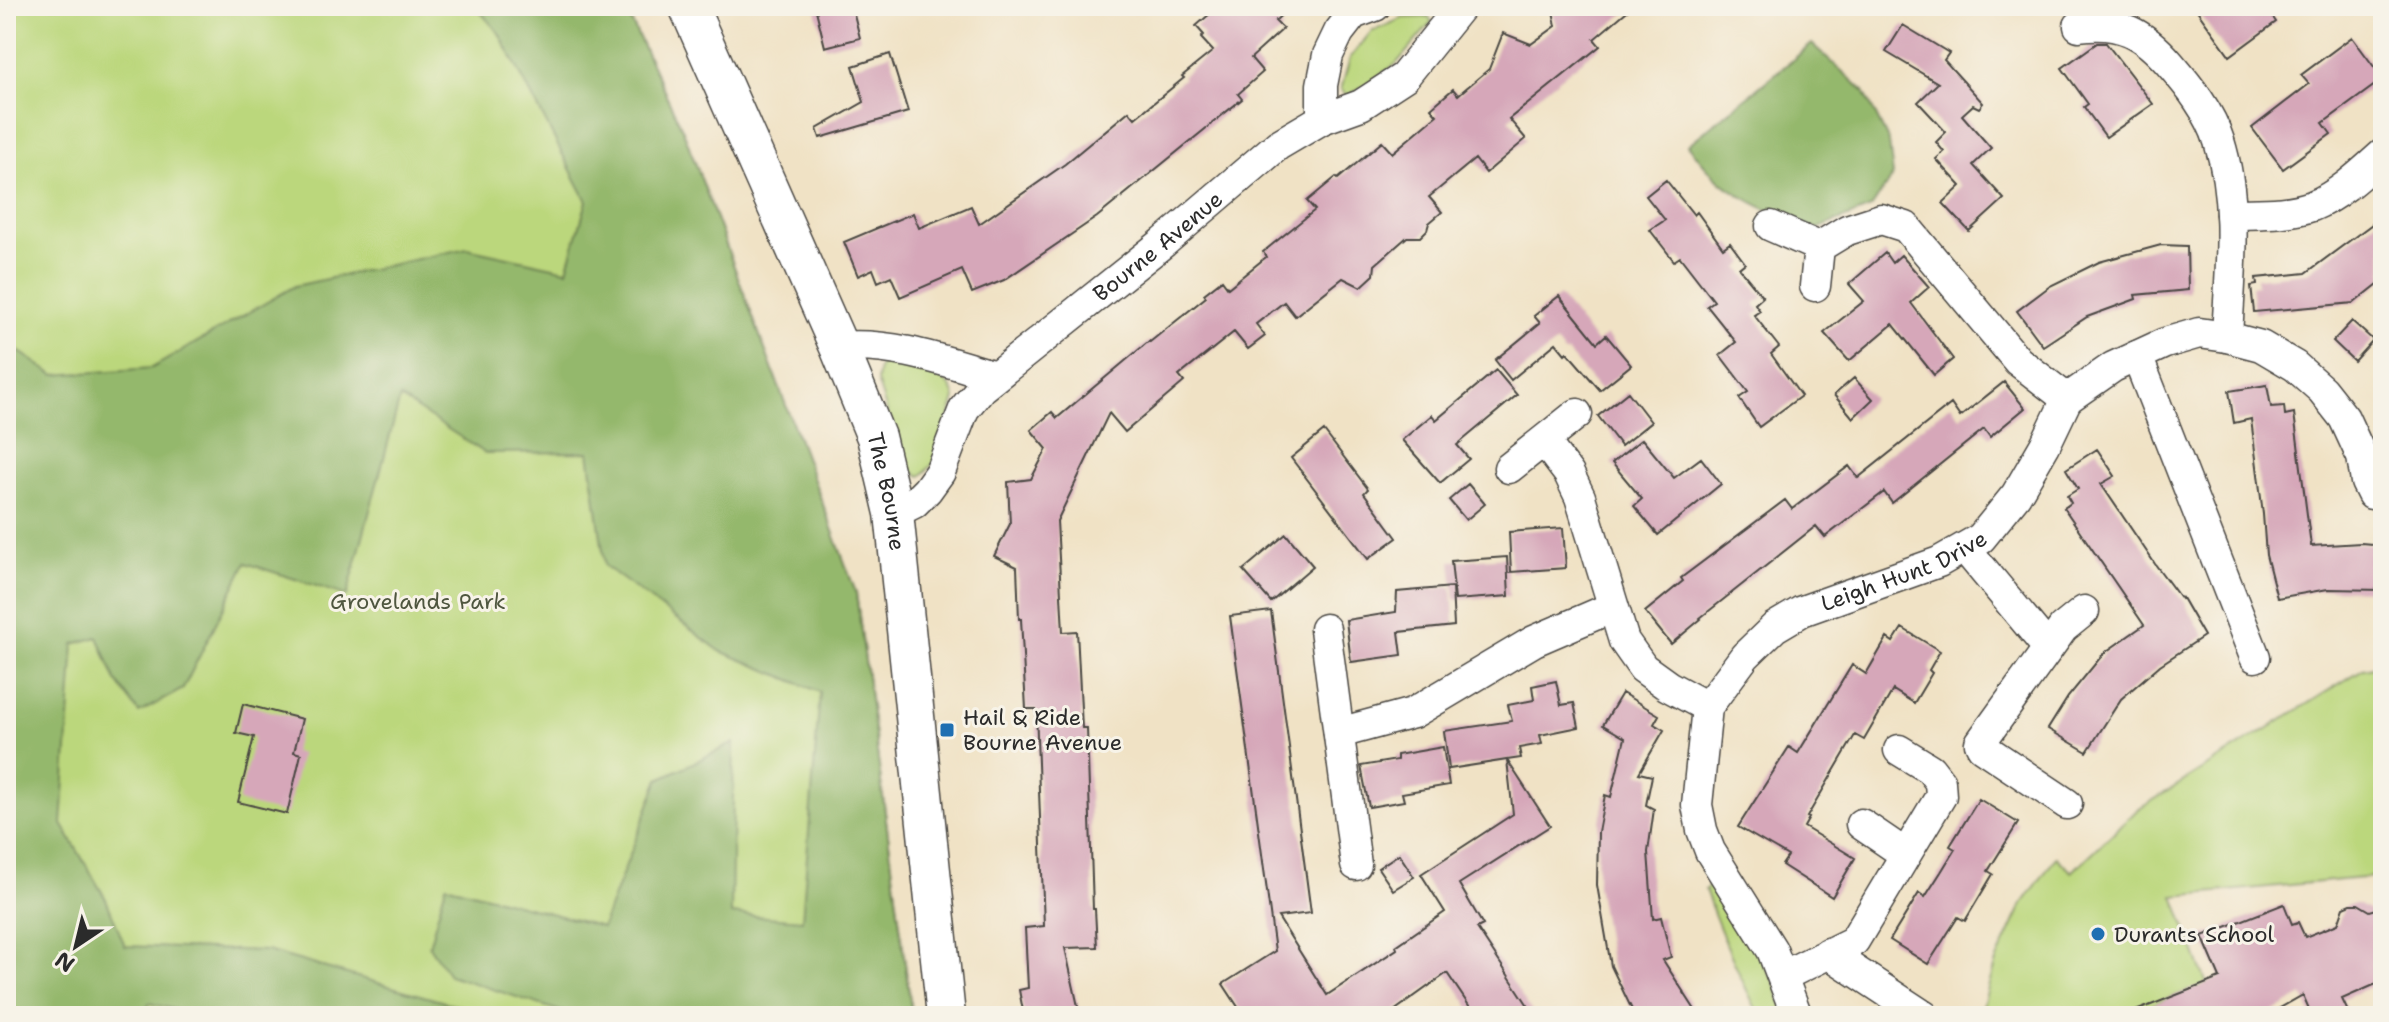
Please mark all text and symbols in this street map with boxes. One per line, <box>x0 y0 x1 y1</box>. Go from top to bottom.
street label: Bourne Avenue <box>1087 184 1228 308</box>
street label: The Bourne <box>861 429 912 552</box>
street label: Leigh Hunt Drive <box>1817 523 1992 618</box>
park label: Grovelands Park <box>330 587 506 616</box>
place label: Hail & Ride Bourne Avenue <box>963 703 1122 757</box>
marker: Hail & Ride Bourne Avenue <box>938 721 956 739</box>
north arrow <box>36 906 116 986</box>
place label: Durants School <box>2114 920 2275 949</box>
marker: Durants School <box>2089 925 2107 943</box>
text: N <box>49 945 80 979</box>

